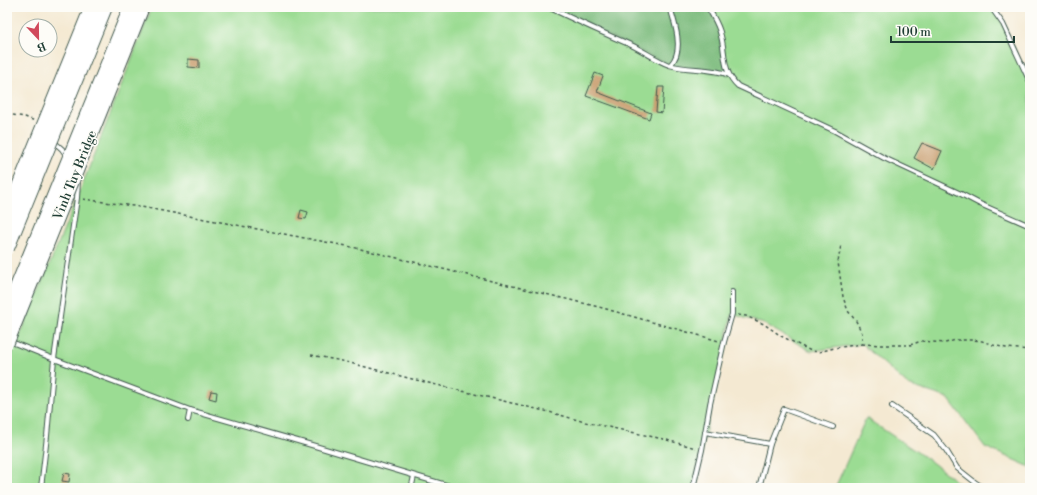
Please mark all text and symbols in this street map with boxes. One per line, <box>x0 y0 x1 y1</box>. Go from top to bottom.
north arrow <box>18 18 58 58</box>
scale bar <box>891 18 1014 44</box>
text: 100 m <box>897 25 931 40</box>
text: B <box>35 38 48 54</box>
street label: Vinh Tuy Bridge <box>49 127 100 223</box>

